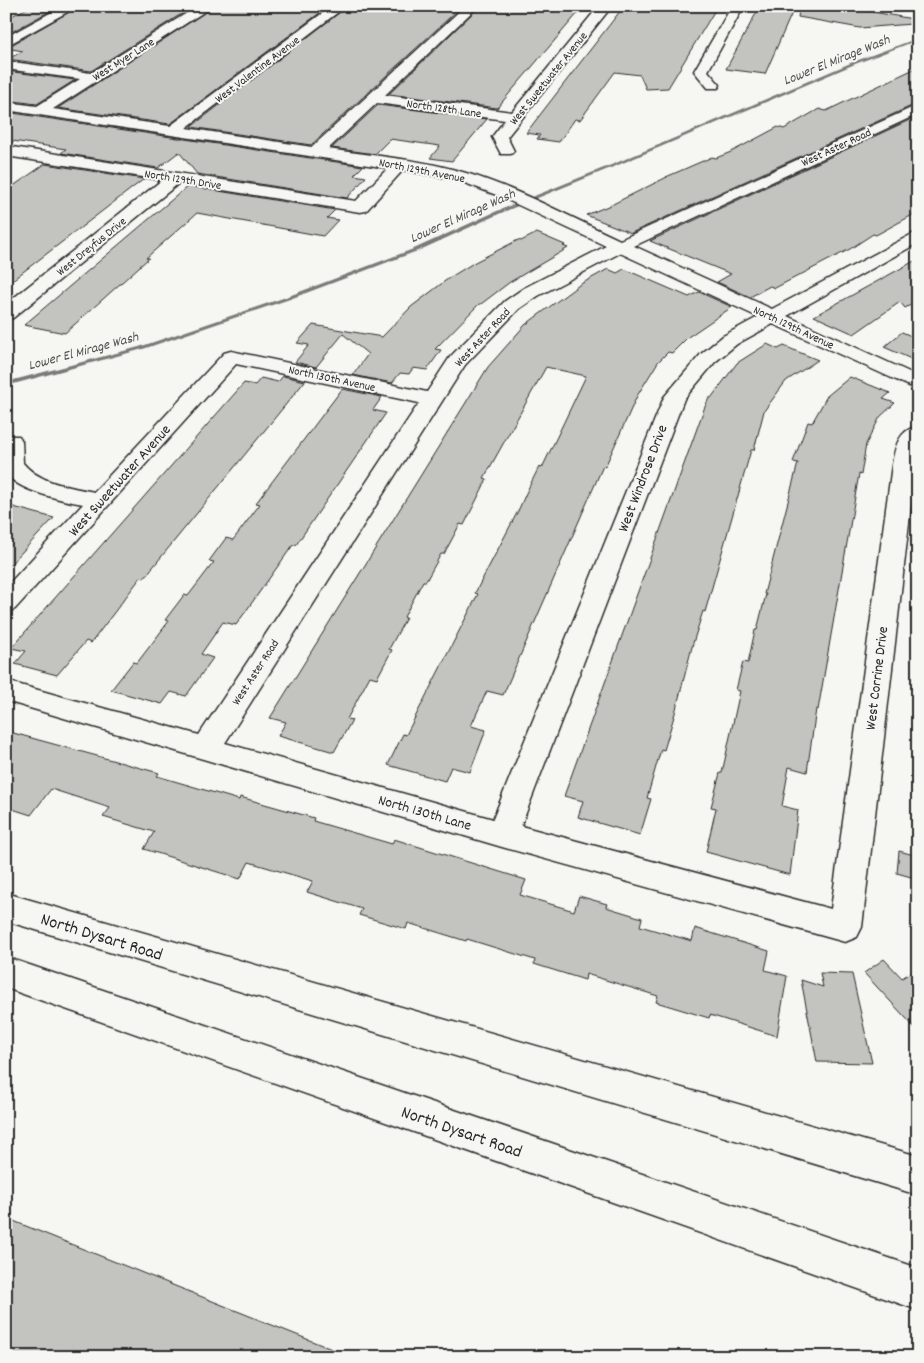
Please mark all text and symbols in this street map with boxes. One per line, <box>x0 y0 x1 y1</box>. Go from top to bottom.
street label: West Sweetwater Avenue <box>506 29 592 129</box>
water label: Lower El Mirage Wash <box>780 30 894 91</box>
street label: West Valentine Avenue <box>212 33 304 108</box>
street label: West Myer Lane <box>90 34 158 86</box>
street label: North 128th Lane <box>405 96 482 123</box>
street label: West Aster Road <box>799 125 874 172</box>
street label: North 129th Avenue <box>377 155 466 188</box>
street label: North 129th Drive <box>143 166 222 195</box>
water label: Lower El Mirage Wash <box>407 184 519 249</box>
street label: West Dreyfus Drive <box>53 214 131 281</box>
street label: North 129th Avenue <box>750 302 837 355</box>
street label: West Aster Road <box>451 305 515 371</box>
water label: Lower El Mirage Wash <box>26 327 141 376</box>
street label: North 130th Avenue <box>287 362 377 397</box>
street label: West Sweetwater Avenue <box>64 420 177 542</box>
street label: West Windrose Drive <box>613 422 675 536</box>
street label: West Corrine Drive <box>861 625 895 731</box>
street label: West Aster Road <box>229 637 284 709</box>
street label: North 130th Lane <box>375 790 474 838</box>
street label: North Dysart Road <box>37 908 165 969</box>
street label: North Dysart Road <box>397 1101 525 1166</box>

